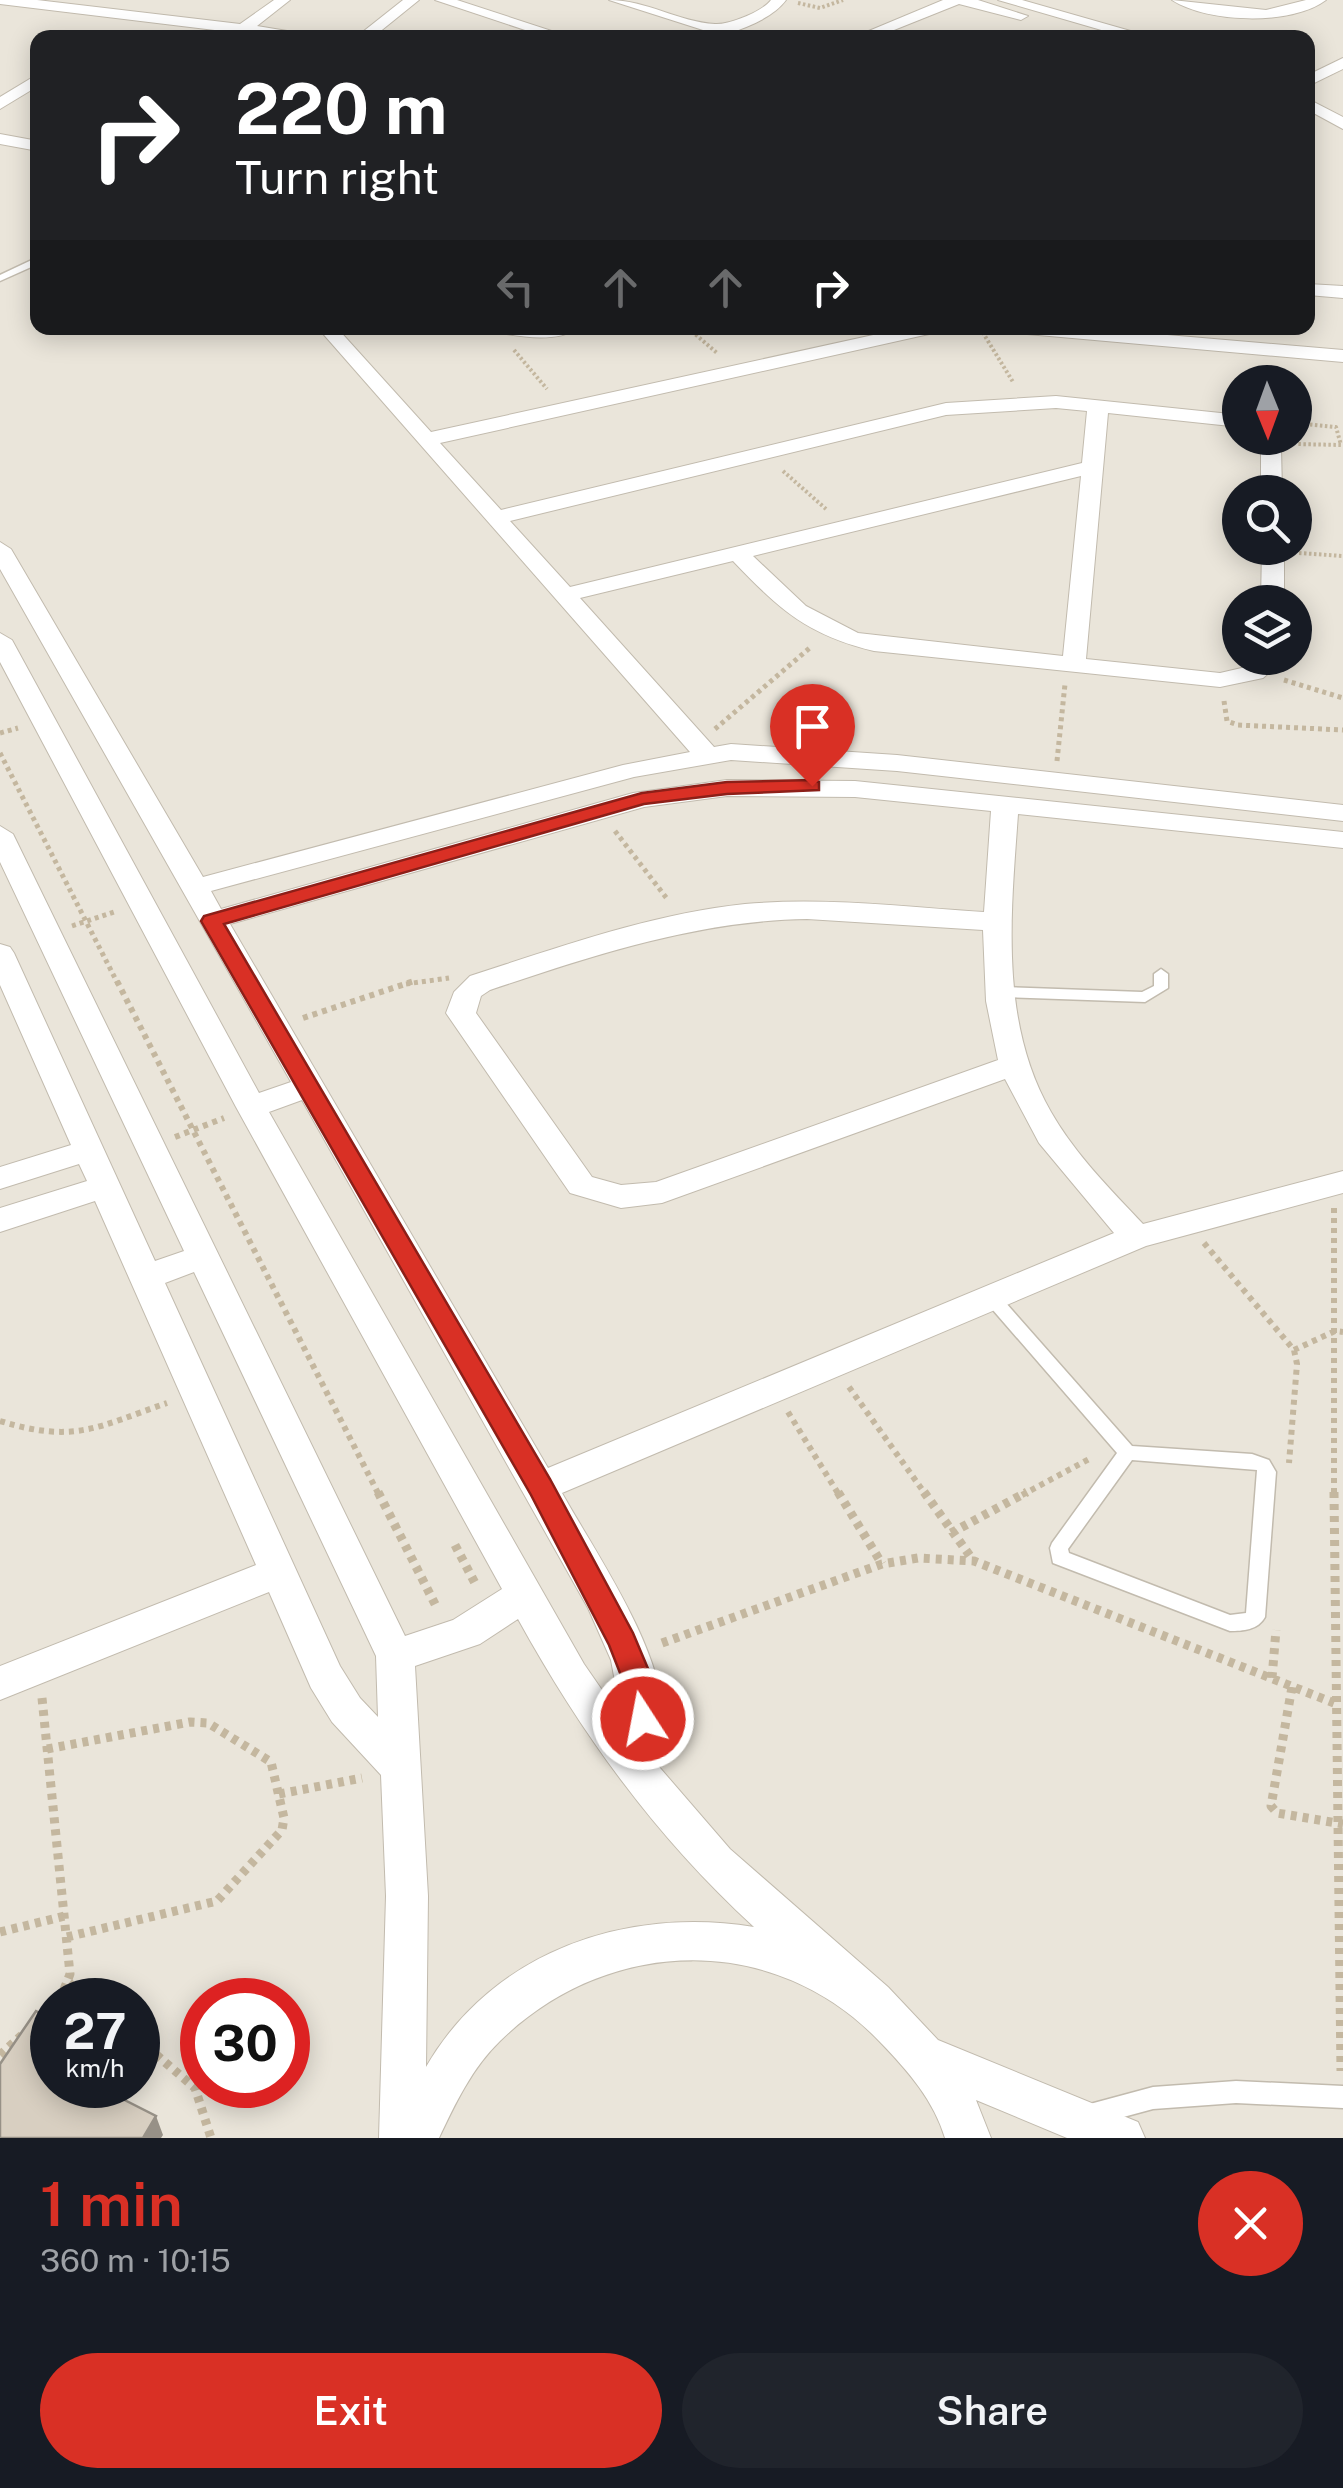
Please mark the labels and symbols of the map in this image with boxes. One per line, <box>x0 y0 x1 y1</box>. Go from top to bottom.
north arrow <box>1222 365 1312 455</box>
pin <box>770 684 855 787</box>
position arrow <box>591 1667 695 1771</box>
speed limit sign: 30 <box>180 1978 310 2108</box>

